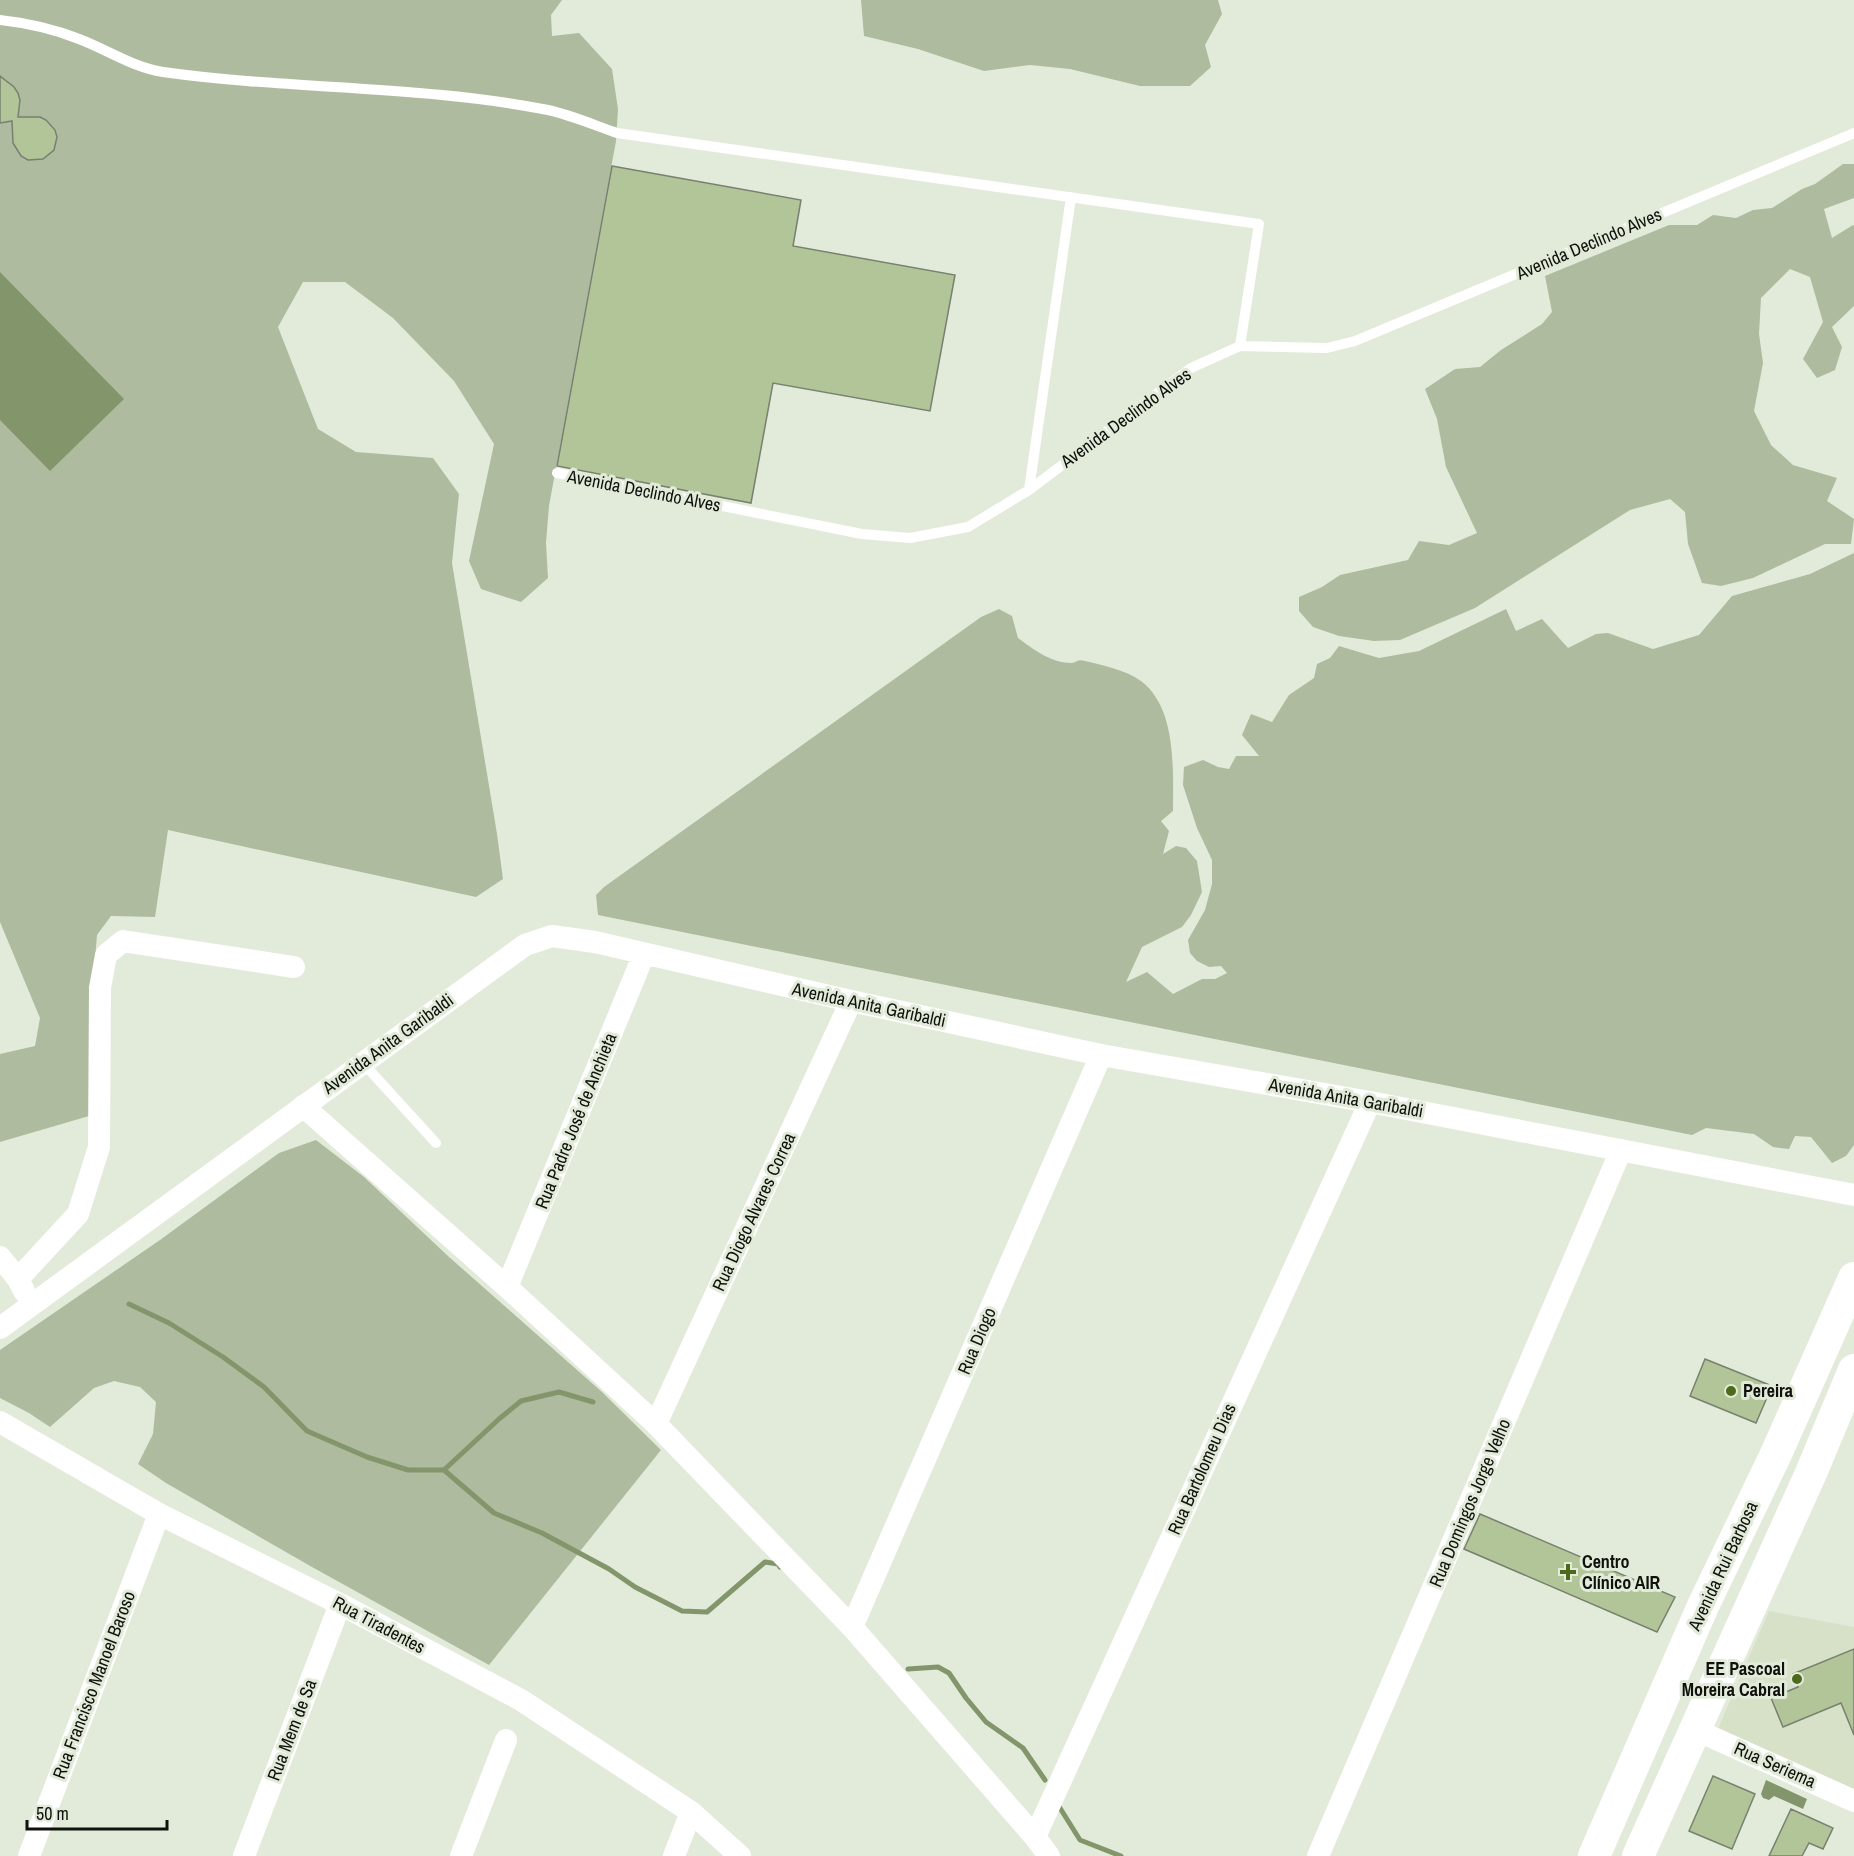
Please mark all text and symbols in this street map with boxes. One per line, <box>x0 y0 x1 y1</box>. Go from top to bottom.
street label: Avenida Declindo Alves <box>1511 202 1665 286</box>
street label: Avenida Declindo Alves <box>1055 362 1196 474</box>
street label: Avenida Declindo Alves <box>564 463 723 518</box>
street label: Avenida Anita Garibaldi <box>789 976 948 1033</box>
street label: Avenida Anita Garibaldi <box>316 987 458 1100</box>
street label: Rua Padre José de Anchieta <box>529 1029 622 1213</box>
street label: Avenida Anita Garibaldi <box>1266 1071 1425 1123</box>
street label: Rua Diogo Alvares Correa <box>706 1128 801 1295</box>
street label: Rua Diogo <box>951 1303 1002 1378</box>
place label: Pereira <box>1743 1378 1794 1403</box>
marker: Pereira <box>1724 1384 1738 1398</box>
street label: Rua Bartolomeu Dias <box>1161 1399 1242 1538</box>
street label: Rua Domingos Jorge Velho <box>1423 1415 1516 1591</box>
street label: Avenida Rui Barbosa <box>1681 1497 1763 1635</box>
place label: Centro Clínico AIR <box>1582 1549 1661 1595</box>
marker: Centro Clínico AIR <box>1559 1563 1577 1581</box>
street label: Rua Francisco Manoel Baroso <box>46 1587 141 1782</box>
street label: Rua Tiradentes <box>329 1590 430 1659</box>
place label: EE Pascoal Moreira Cabral <box>1682 1656 1785 1702</box>
marker: EE Pascoal Moreira Cabral <box>1790 1672 1804 1686</box>
street label: Rua Mem de Sa <box>261 1676 322 1784</box>
street label: Rua Seriema <box>1730 1735 1820 1794</box>
scale bar <box>27 1793 166 1831</box>
text: 50 m <box>36 1801 69 1826</box>

